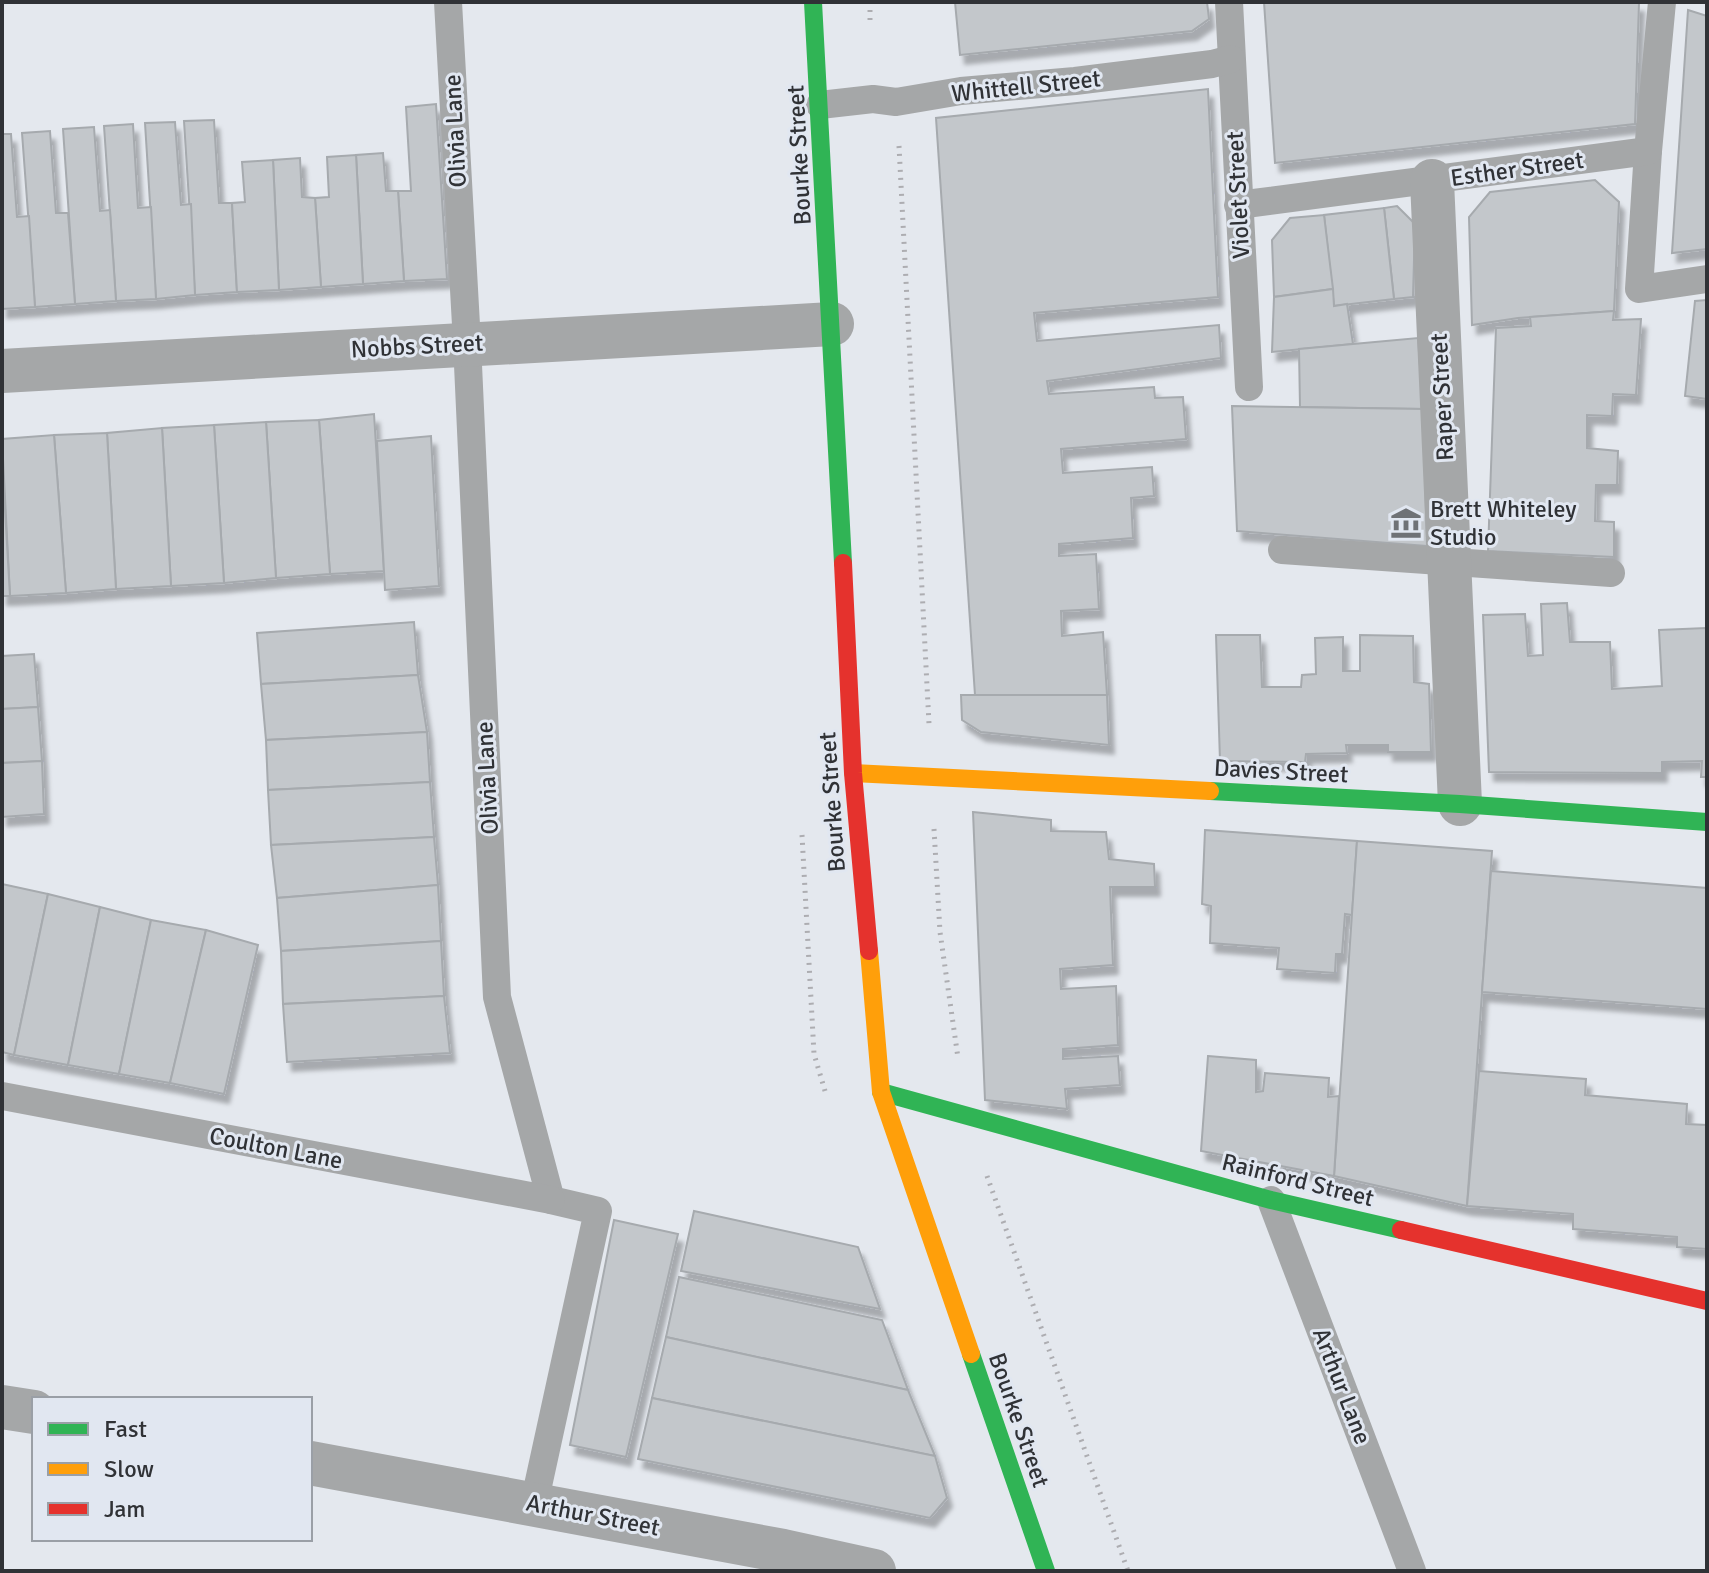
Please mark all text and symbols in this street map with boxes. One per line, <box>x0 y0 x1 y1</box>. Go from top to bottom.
street label: Whittell Street <box>950 63 1102 109</box>
street label: Olivia Lane <box>437 74 473 188</box>
street label: Bourke Street <box>780 84 818 226</box>
street label: Violet Street <box>1220 130 1256 260</box>
street label: Esther Street <box>1448 145 1586 193</box>
street label: Nobbs Street <box>350 328 484 364</box>
street label: Raper Street <box>1424 332 1460 462</box>
place label: Brett Whiteley Studio <box>1430 494 1576 552</box>
museum icon: Brett Whiteley Studio <box>1389 506 1423 540</box>
street label: Olivia Lane <box>469 721 505 835</box>
street label: Bourke Street <box>812 731 852 873</box>
street label: Davies Street <box>1213 752 1349 790</box>
street label: Coulton Lane <box>207 1120 345 1176</box>
street label: Rainford Street <box>1219 1147 1377 1213</box>
street label: Arthur Lane <box>1306 1324 1378 1448</box>
street label: Bourke Street <box>982 1349 1056 1491</box>
legend <box>32 1397 312 1541</box>
text: Fast <box>104 1414 147 1444</box>
text: Slow <box>104 1454 154 1484</box>
street label: Arthur Street <box>524 1487 662 1543</box>
text: Jam <box>104 1494 145 1524</box>

